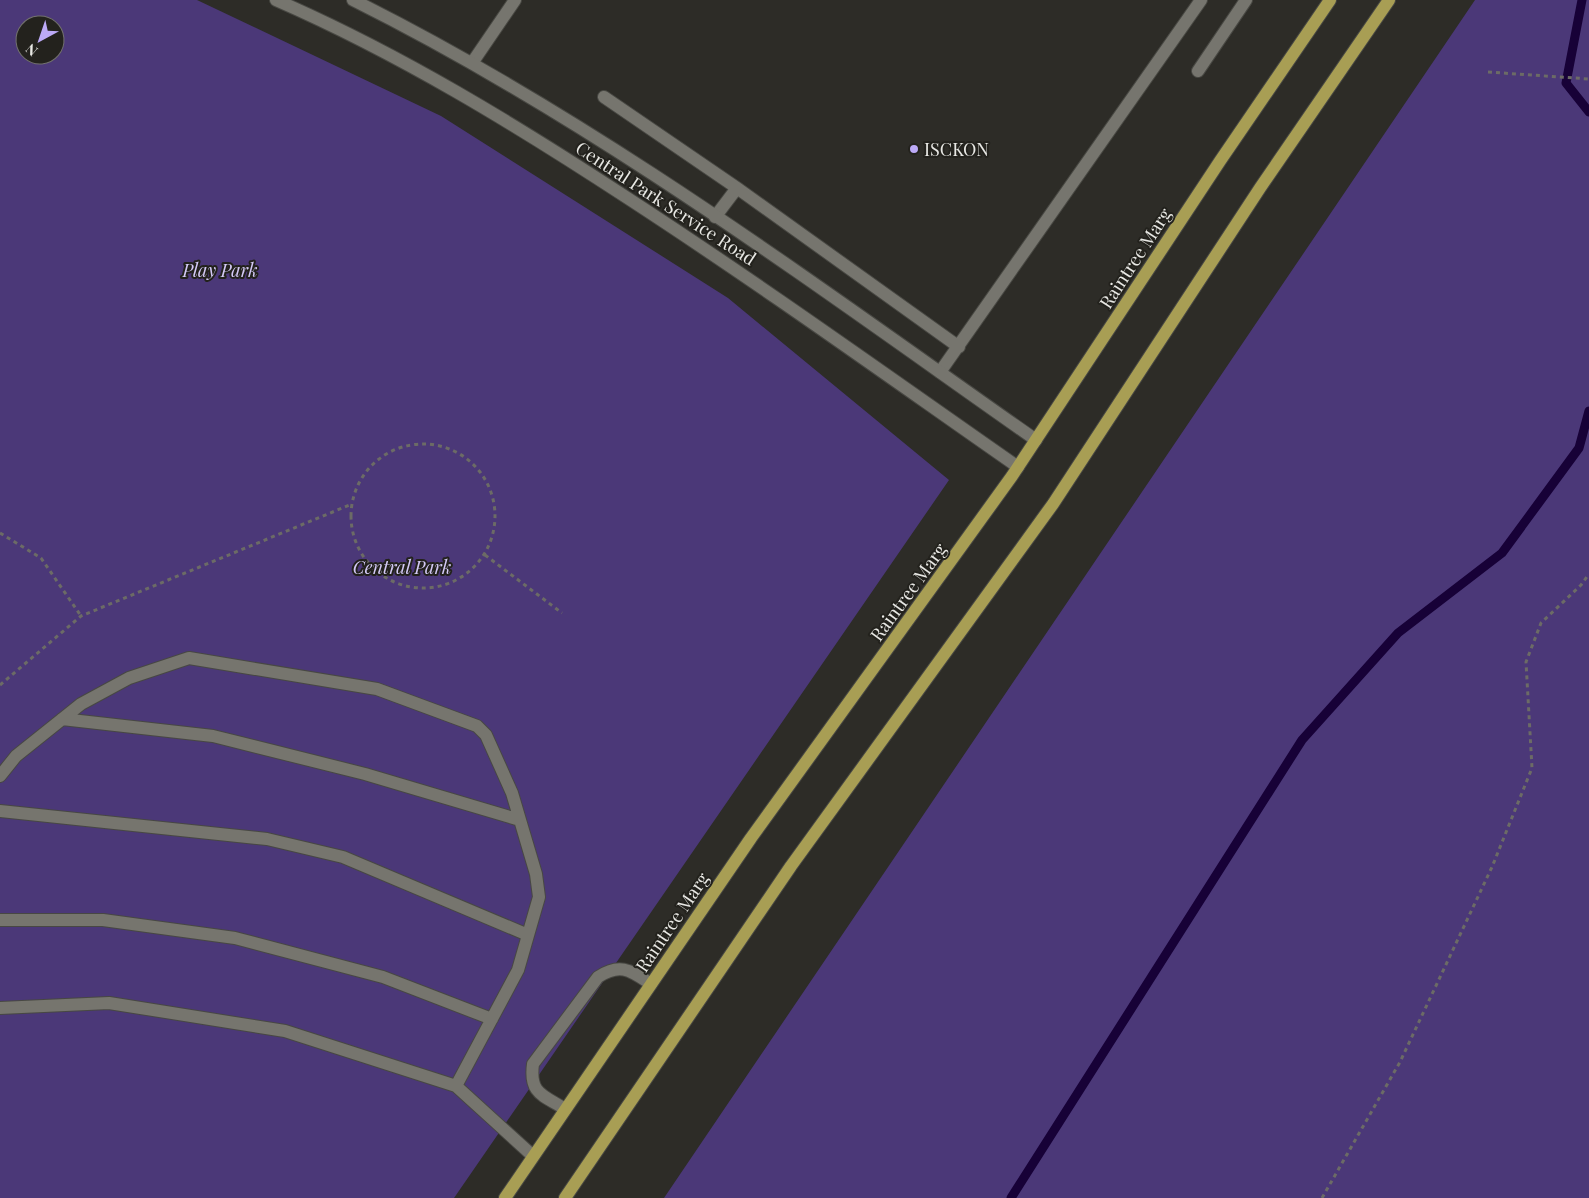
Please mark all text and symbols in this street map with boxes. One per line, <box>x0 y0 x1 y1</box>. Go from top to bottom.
north arrow <box>15 15 65 65</box>
text: N <box>21 40 41 61</box>
street label: Central Park Service Road <box>571 136 761 271</box>
place label: ISCKON <box>924 137 989 161</box>
marker: ISCKON <box>908 143 920 155</box>
street label: Raintree Marg <box>1094 203 1177 313</box>
park label: Play Park <box>182 258 258 282</box>
street label: Raintree Marg <box>864 538 952 646</box>
park label: Central Park <box>353 555 451 579</box>
street label: Raintree Marg <box>630 867 714 977</box>

